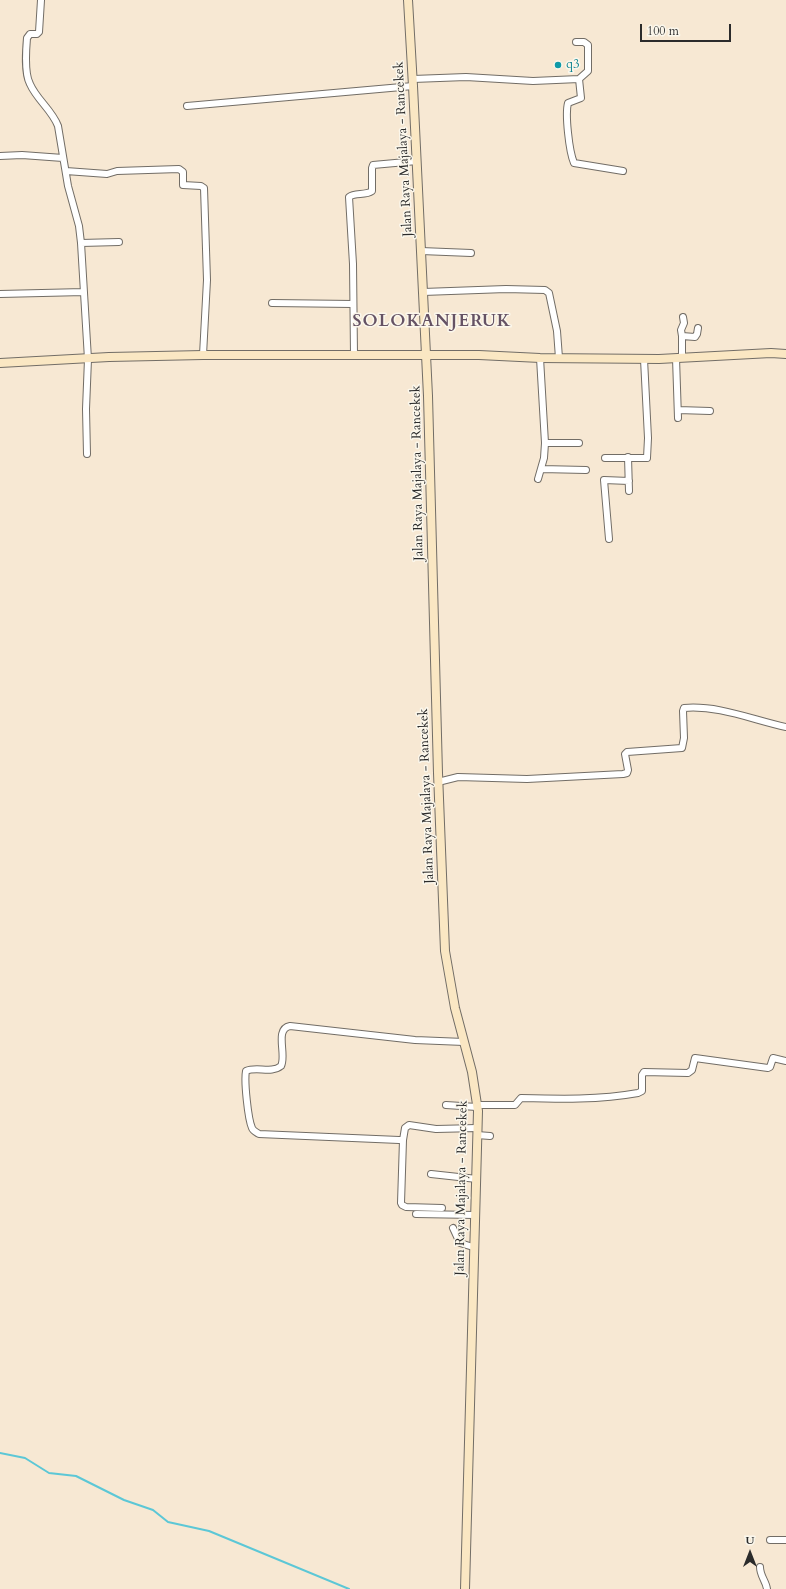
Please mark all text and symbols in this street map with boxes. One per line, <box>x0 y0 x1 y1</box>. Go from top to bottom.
scale bar <box>642 16 733 42</box>
text: 100 m <box>647 23 679 39</box>
place label: q3 <box>566 57 580 73</box>
marker: q3 <box>553 60 563 70</box>
street label: Jalan Raya Majalaya - Rancekek <box>392 61 416 237</box>
district label: SOLOKANJERUK <box>352 312 512 332</box>
street label: Jalan Raya Majalaya - Rancekek <box>409 385 427 561</box>
street label: Jalan Raya Majalaya - Rancekek <box>416 708 438 884</box>
street label: Jalan Raya Majalaya - Rancekek <box>453 1100 471 1276</box>
north arrow <box>730 1533 770 1573</box>
text: U <box>746 1533 754 1548</box>

